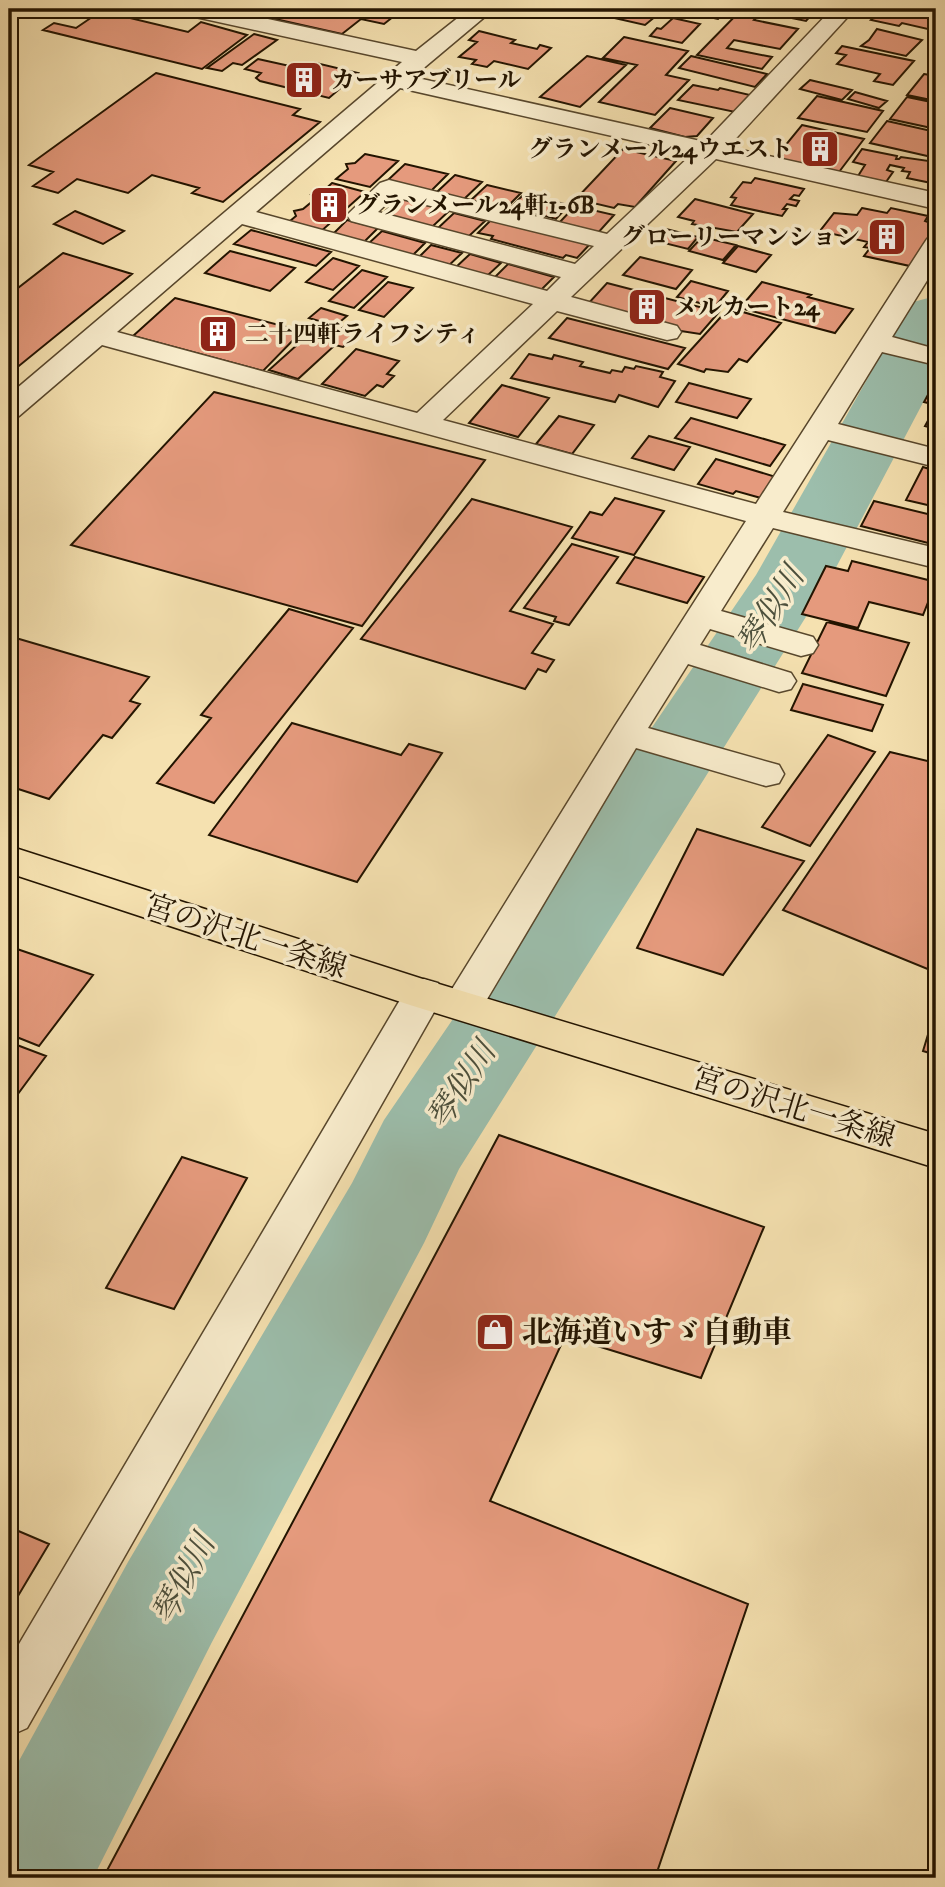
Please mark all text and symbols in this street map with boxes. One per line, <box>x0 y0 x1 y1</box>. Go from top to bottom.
building icon: カーサアブリール <box>283 59 325 101</box>
place label: カーサアブリール <box>331 66 522 96</box>
building icon: グランメール24ウエスト <box>799 128 841 170</box>
place label: グランメール24ウエスト <box>529 135 793 165</box>
building icon: グランメール24軒1-6B <box>308 184 350 226</box>
place label: グランメール24軒1-6B <box>356 191 595 221</box>
building icon: グローリーマンション <box>866 216 908 258</box>
place label: グローリーマンション <box>621 223 860 253</box>
building icon: メルカート24 <box>626 286 668 328</box>
place label: メルカート24 <box>674 293 821 323</box>
building icon: 二十四軒ライフシティ <box>197 313 239 355</box>
place label: 二十四軒ライフシティ <box>245 320 481 350</box>
water label: 琴似川 <box>729 557 816 662</box>
street label: 宮の沢北一条線 <box>140 887 351 987</box>
water label: 琴似川 <box>420 1032 507 1137</box>
street label: 宮の沢北一条線 <box>688 1060 899 1157</box>
shop icon: 北海道いすゞ自動車 <box>474 1311 516 1353</box>
place label: 北海道いすゞ自動車 <box>522 1315 792 1352</box>
water label: 琴似川 <box>145 1526 226 1632</box>

